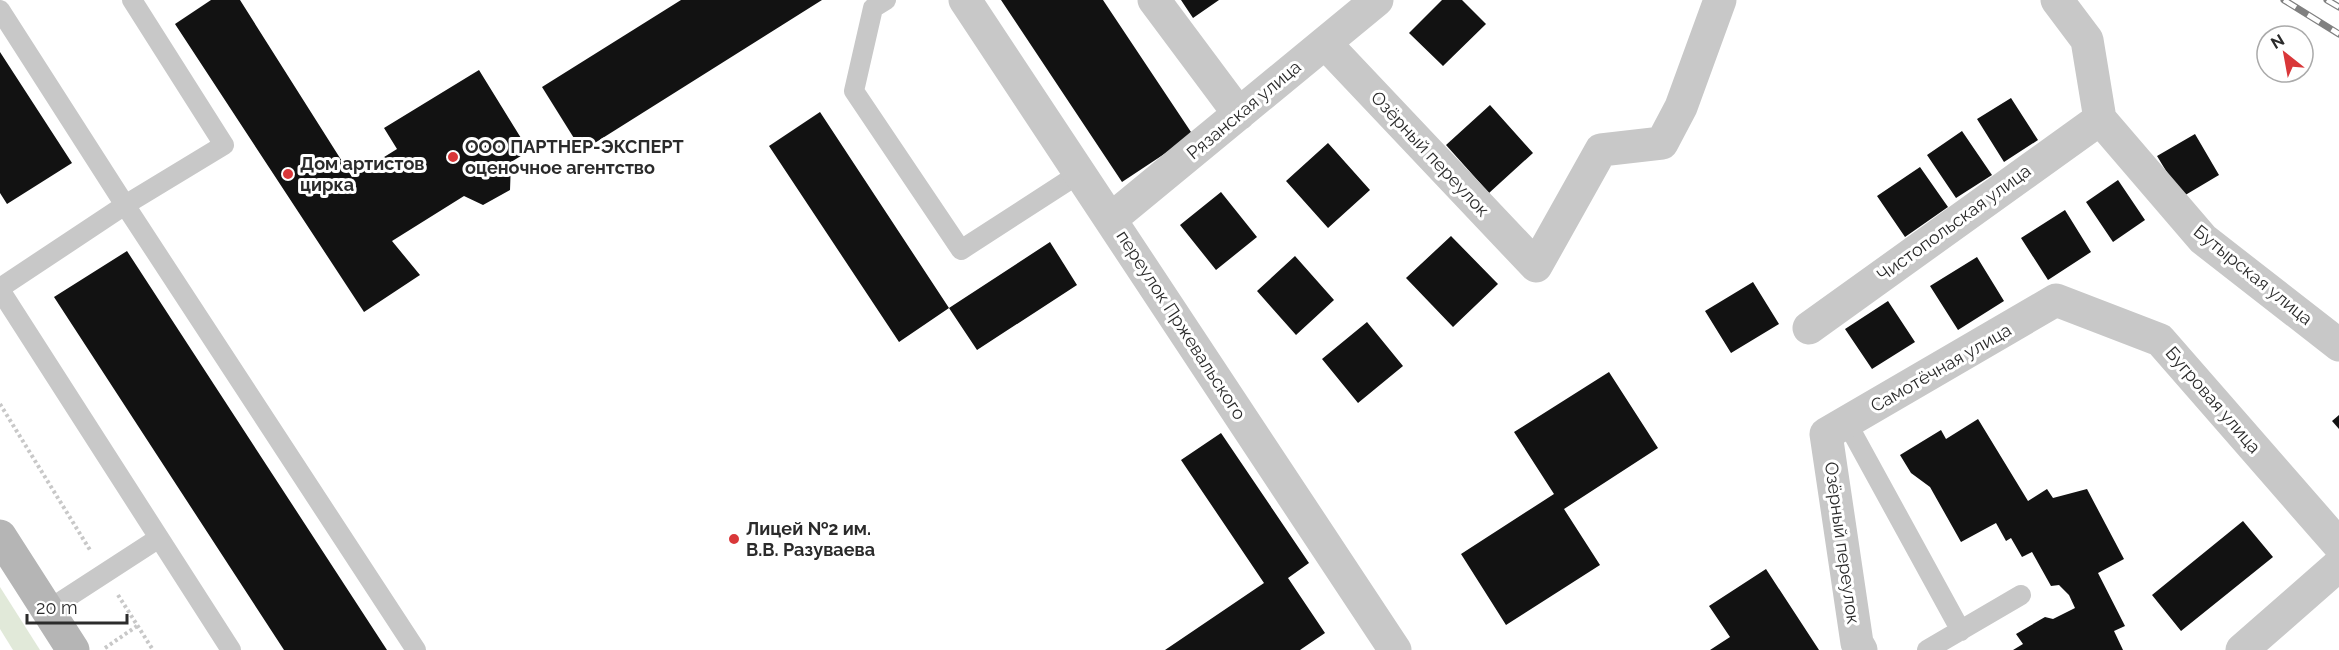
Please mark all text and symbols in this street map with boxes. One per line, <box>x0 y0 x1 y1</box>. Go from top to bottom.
north arrow <box>2255 24 2315 84</box>
text: N <box>2267 30 2288 53</box>
street label: Рязанская улица <box>1182 56 1305 163</box>
street label: Озёрный переулок <box>1367 87 1494 221</box>
place label: ООО ПАРТНЕР-ЭКСПЕРТ оценочное агентство <box>465 136 684 178</box>
marker: ООО ПАРТНЕР-ЭКСПЕРТ оценочное агентство <box>446 150 460 164</box>
place label: Дом артистов цирка <box>300 153 425 195</box>
street label: Чистопольская улица <box>1873 160 2035 285</box>
marker: Дом артистов цирка <box>281 167 295 181</box>
street label: Бутырская улица <box>2190 220 2317 329</box>
street label: переулок Пржевальского <box>1112 226 1251 424</box>
street label: Самотёчная улица <box>1867 319 2015 416</box>
street label: Бугровая улица <box>2161 342 2265 457</box>
street label: Озёрный переулок <box>1821 460 1864 625</box>
place label: Лицей №2 им. В.В. Разуваева <box>746 518 875 560</box>
marker: Лицей №2 им. В.В. Разуваева <box>727 532 741 546</box>
scale bar <box>27 587 128 625</box>
text: 20 m <box>36 597 78 618</box>

